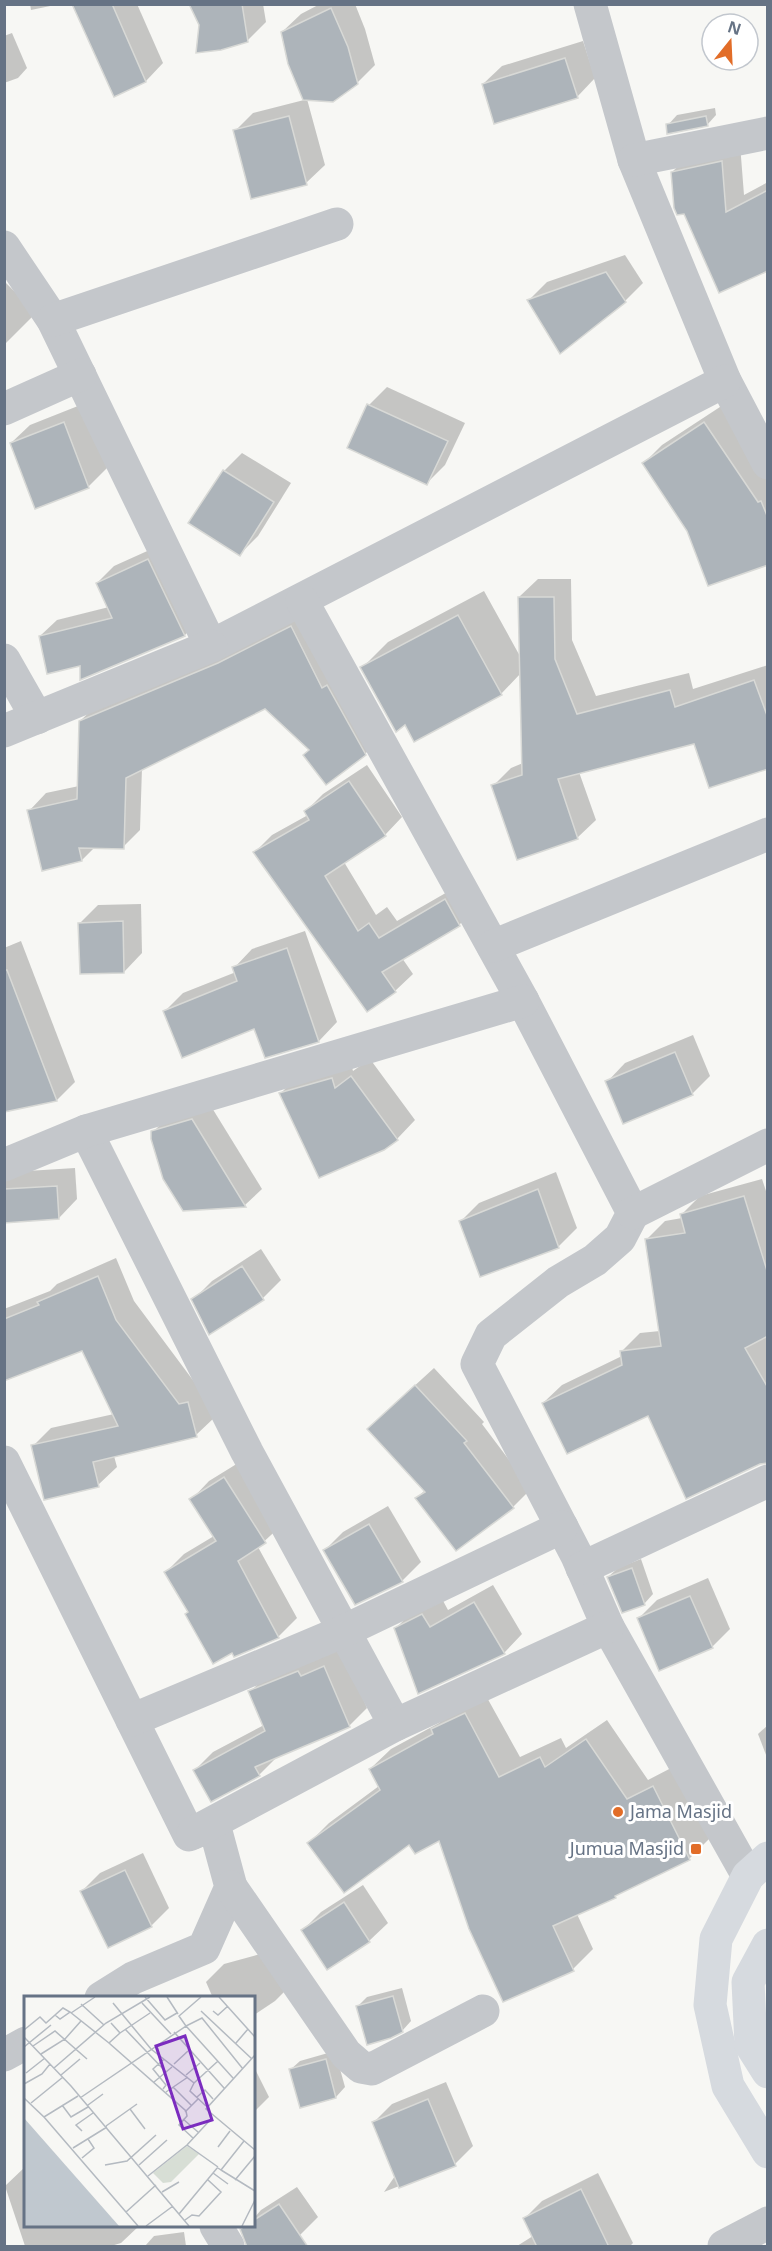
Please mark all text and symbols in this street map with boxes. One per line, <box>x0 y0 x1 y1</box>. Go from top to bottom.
north arrow <box>700 12 760 72</box>
text: N <box>725 15 744 40</box>
place label: Jama Masjid <box>628 1799 732 1823</box>
marker: Jama Masjid <box>611 1805 625 1819</box>
place label: Jumua Masjid <box>568 1836 684 1860</box>
marker: Jumua Masjid <box>689 1842 703 1856</box>
inset map <box>24 1996 255 2227</box>

